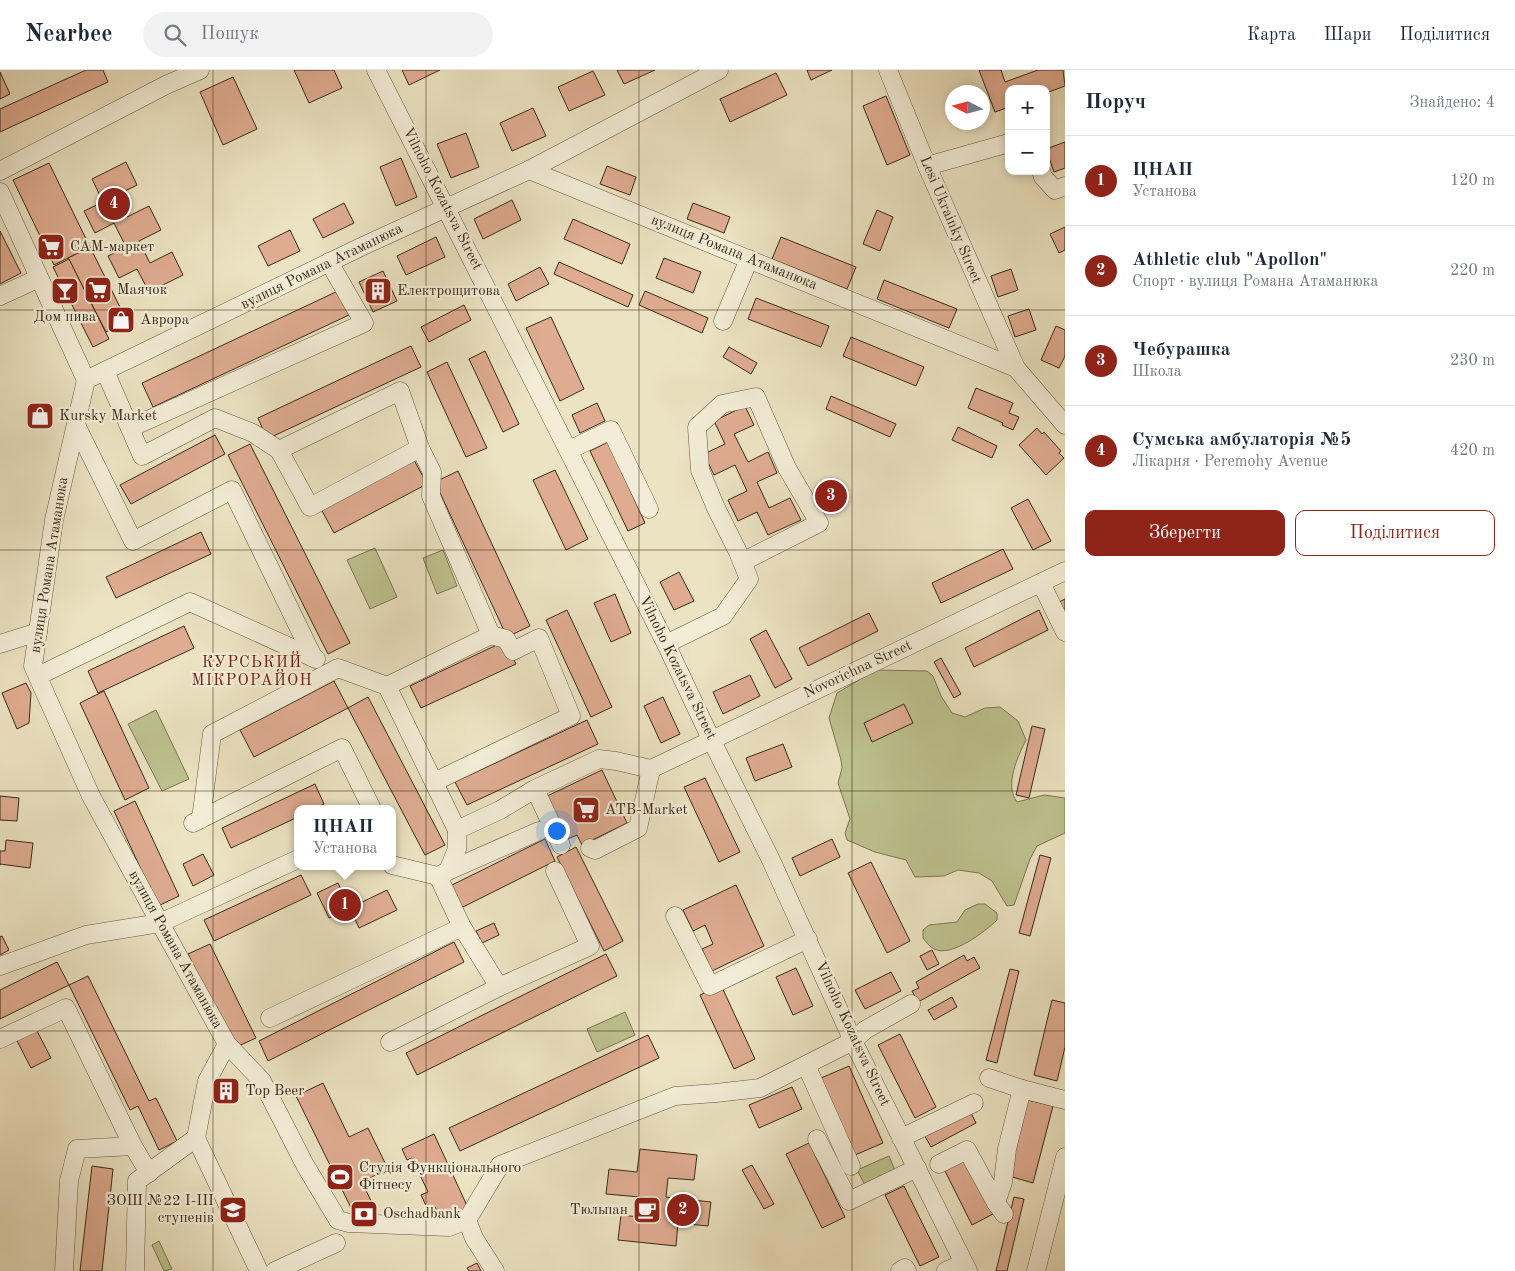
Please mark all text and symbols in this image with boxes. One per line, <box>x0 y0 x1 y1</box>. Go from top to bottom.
search box <box>143 12 493 57</box>
icon: search <box>161 21 189 49</box>
text: Nearbee <box>25 23 113 47</box>
text: Пошук <box>201 25 259 44</box>
text: Карта <box>1247 26 1296 44</box>
text: Шари <box>1324 26 1372 44</box>
text: Поділитися <box>1400 26 1490 44</box>
north arrow <box>945 85 990 130</box>
map controls <box>1005 85 1050 175</box>
button: + <box>1005 85 1050 130</box>
text: Поруч <box>1085 92 1146 113</box>
text: Знайдено: 4 <box>1410 95 1495 111</box>
street label: Vilnoho Kozatsva Street <box>400 125 484 273</box>
button: − <box>1005 130 1050 175</box>
street label: Lesi Ukrainky Street <box>916 154 984 286</box>
text: ЦНАП <box>1132 161 1193 180</box>
text: 1 <box>1096 173 1106 189</box>
text: 120 m <box>1450 173 1495 189</box>
text: Установа <box>1132 184 1197 200</box>
pin: 4 <box>98 185 130 223</box>
street label: вулиця Романа Атаманюка <box>649 213 820 294</box>
street label: вулиця Романа Атаманюка <box>239 221 406 313</box>
supermarket icon: САМ-маркет <box>36 232 66 262</box>
place label: САМ-маркет <box>70 240 154 255</box>
text: Athletic club "Apollon" <box>1132 251 1327 270</box>
text: 2 <box>1096 263 1106 279</box>
text: 220 m <box>1450 263 1495 279</box>
text: Спорт · вулиця Романа Атаманюка <box>1132 274 1379 290</box>
supermarket icon: Маячок <box>83 275 113 305</box>
bar icon: Дом пива <box>50 276 80 306</box>
building icon: Електрощитова <box>363 276 393 306</box>
place label: Маячок <box>117 283 168 298</box>
place label: Електрощитова <box>397 284 501 299</box>
shop icon: Аврора <box>106 305 136 335</box>
place label: Дом пива <box>34 310 97 325</box>
place label: Аврора <box>140 313 190 328</box>
text: Чебурашка <box>1132 341 1230 360</box>
text: 3 <box>1096 353 1106 369</box>
text: 230 m <box>1450 353 1495 369</box>
text: Школа <box>1132 364 1182 380</box>
shop icon: Kursky Market <box>25 401 55 431</box>
place label: Kursky Market <box>59 409 157 424</box>
text: Сумська амбулаторія №5 <box>1132 431 1351 450</box>
text: 4 <box>1096 443 1106 459</box>
text: 420 m <box>1450 443 1495 459</box>
text: Лікарня · Peremohy Avenue <box>1132 454 1328 470</box>
street label: вулиця Романа Атаманюка <box>29 475 71 654</box>
pin: 3 <box>815 477 847 515</box>
button: Зберегти <box>1085 510 1285 556</box>
button: Поділитися <box>1295 510 1495 556</box>
street label: Vilnoho Kozatsva Street <box>636 594 718 742</box>
street label: Novorichna Street <box>802 638 914 702</box>
district label: КУРСЬКИЙ МІКРОРАЙОН <box>191 651 313 689</box>
supermarket icon: ATB-Market <box>571 795 601 825</box>
place label: ATB-Market <box>605 803 688 818</box>
popup <box>294 805 396 870</box>
text: ЦНАП <box>312 818 374 837</box>
your location <box>544 818 570 844</box>
text: Установа <box>312 841 378 857</box>
street label: вулиця Романа Атаманюка <box>125 869 225 1032</box>
pin: 1 <box>329 886 361 924</box>
street label: Vilnoho Kozatsva Street <box>812 959 892 1109</box>
building icon: Top Beer <box>211 1076 241 1106</box>
place label: Top Beer <box>245 1084 304 1099</box>
place label: Студія Функціонального Фітнесу <box>359 1161 521 1193</box>
sports icon: Студія Функціонального Фітнесу <box>325 1162 355 1192</box>
pin: 2 <box>667 1191 699 1229</box>
place label: ЗОШ №22 І-ІІІ ступенів <box>107 1194 214 1226</box>
school or university icon: ЗОШ №22 І-ІІІ ступенів <box>218 1195 248 1225</box>
cafe icon: Тюльпан <box>632 1195 662 1225</box>
bank icon: Oschadbank <box>349 1199 379 1229</box>
place label: Тюльпан <box>570 1203 628 1218</box>
place label: Oschadbank <box>383 1207 461 1222</box>

